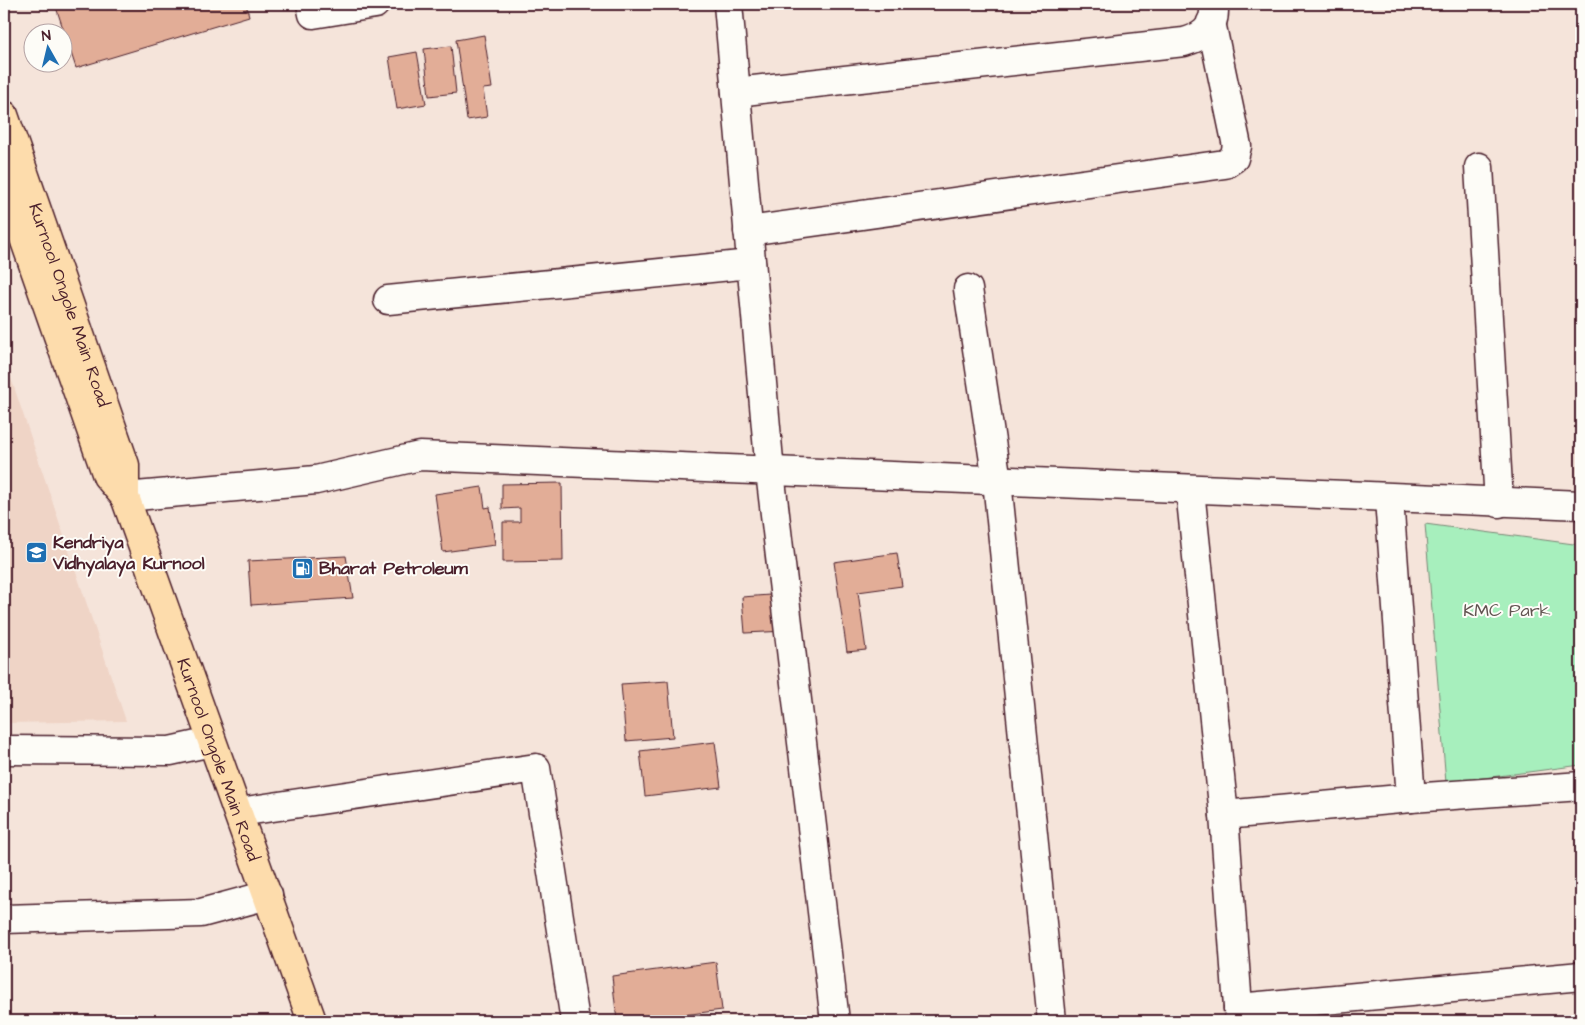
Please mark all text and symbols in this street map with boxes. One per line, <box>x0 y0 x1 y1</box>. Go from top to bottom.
north arrow <box>22 22 72 72</box>
text: N <box>41 26 52 47</box>
street label: Kurnool Ongole Main Road <box>22 200 116 410</box>
place label: Kendriya Vidhyalaya Kurnool <box>52 530 205 577</box>
school or university icon: Kendriya Vidhyalaya Kurnool <box>25 540 49 564</box>
fuel station icon: Bharat Petroleum <box>291 556 315 580</box>
place label: Bharat Petroleum <box>319 556 469 581</box>
park label: KMC Park <box>1463 598 1551 623</box>
street label: Kurnool Ongole Main Road <box>170 655 266 865</box>

